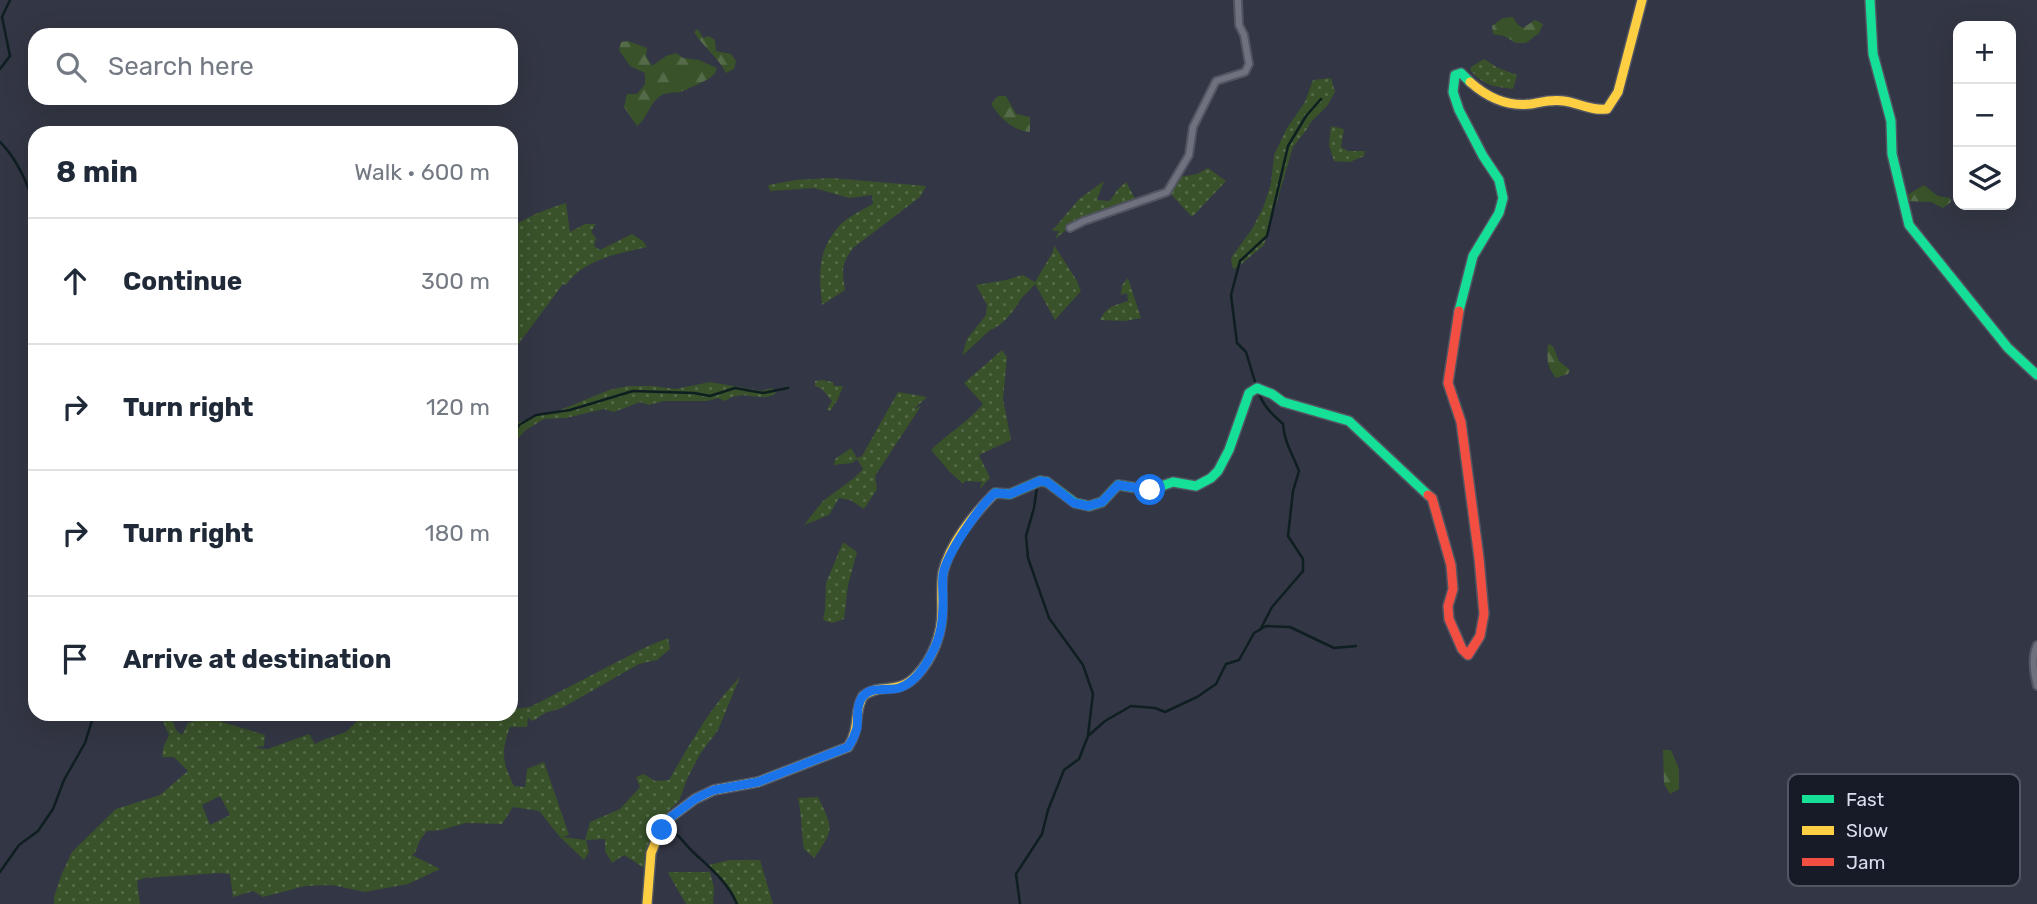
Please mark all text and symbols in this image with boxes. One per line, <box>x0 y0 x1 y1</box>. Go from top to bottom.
map controls <box>1953 21 2016 210</box>
button: + <box>1953 21 2016 84</box>
search box <box>28 28 518 105</box>
icon: search <box>52 48 90 86</box>
text: Search here <box>108 51 254 82</box>
button: − <box>1953 84 2016 147</box>
button: layers <box>1953 147 2016 210</box>
text: 8 min <box>56 154 138 190</box>
text: Walk · 600 m <box>354 158 490 186</box>
icon: ahead <box>56 262 94 300</box>
text: Continue <box>123 266 242 297</box>
text: 300 m <box>421 267 490 295</box>
icon: right <box>56 388 94 426</box>
text: Turn right <box>123 392 253 423</box>
text: 120 m <box>426 393 490 421</box>
route start <box>1134 474 1165 505</box>
icon: right <box>56 514 94 552</box>
text: Turn right <box>123 518 253 549</box>
text: 180 m <box>425 519 490 547</box>
icon: arrive <box>56 640 94 678</box>
text: Arrive at destination <box>123 644 391 675</box>
legend <box>1788 774 2020 886</box>
text: Fast <box>1846 788 1885 811</box>
route end <box>646 814 677 845</box>
text: Slow <box>1846 819 1888 842</box>
text: Jam <box>1846 851 1885 874</box>

